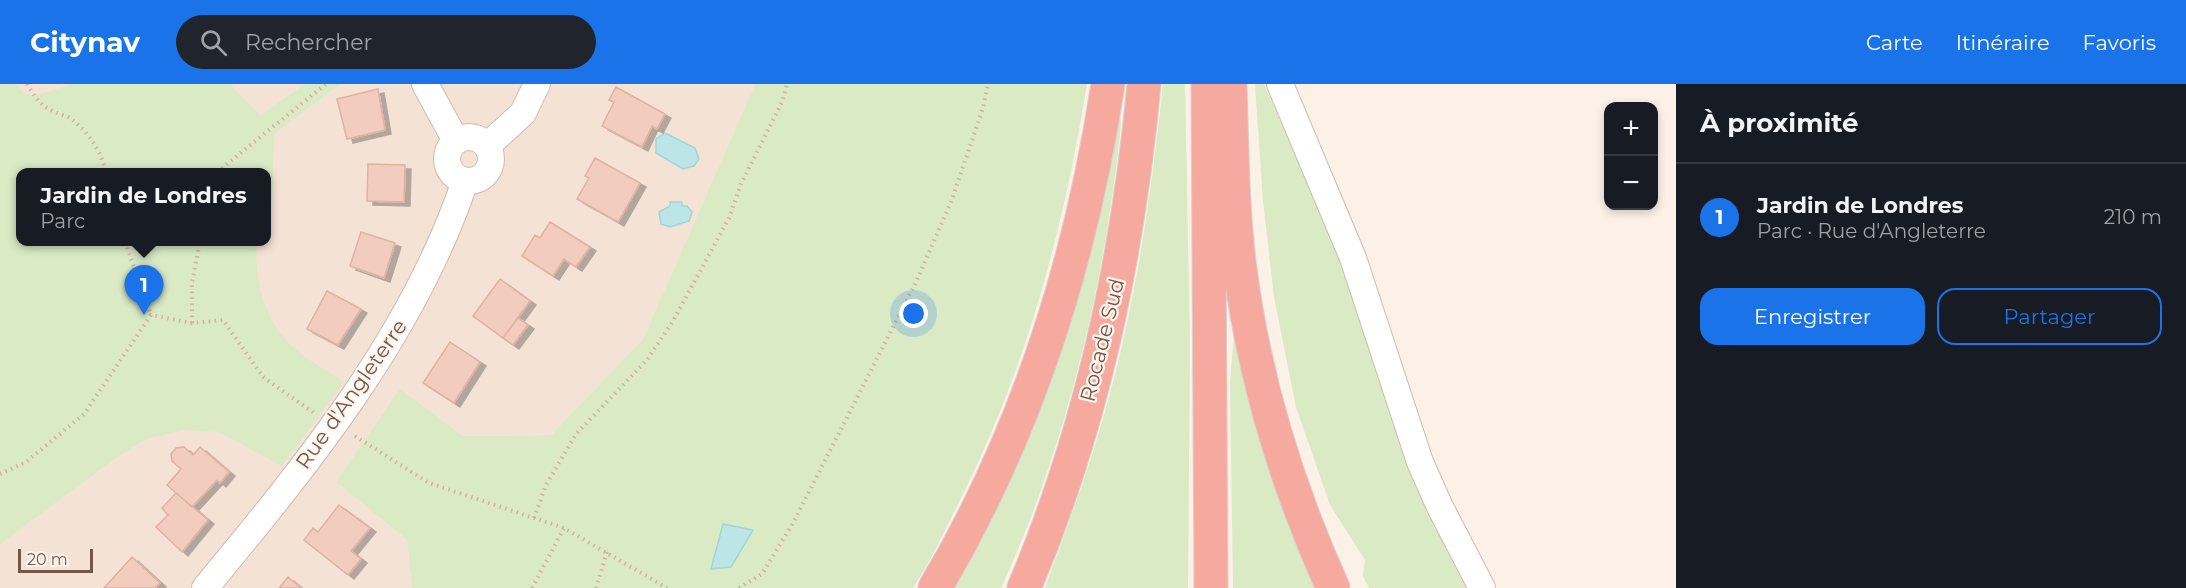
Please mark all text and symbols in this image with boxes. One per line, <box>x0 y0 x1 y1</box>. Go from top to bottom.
search box <box>176 15 596 69</box>
text: Citynav <box>30 25 140 59</box>
icon: search <box>197 26 230 59</box>
text: Rechercher <box>245 29 372 56</box>
text: Carte <box>1866 30 1923 55</box>
text: Itinéraire <box>1956 30 2050 55</box>
text: Favoris <box>2083 30 2156 55</box>
map controls <box>1604 102 1658 210</box>
button: + <box>1604 102 1658 156</box>
text: À proximité <box>1700 107 1859 139</box>
button: − <box>1604 156 1658 210</box>
popup <box>16 168 271 246</box>
text: Jardin de Londres <box>40 182 247 209</box>
text: Jardin de Londres <box>1757 192 1963 219</box>
text: 1 <box>1716 205 1723 229</box>
text: 210 m <box>2104 205 2162 229</box>
text: Parc <box>40 209 85 233</box>
text: Parc · Rue d'Angleterre <box>1757 219 1986 243</box>
pin: 1 <box>124 266 164 315</box>
street label: Rocade Sud <box>1075 276 1129 404</box>
button: Enregistrer <box>1700 288 1925 345</box>
button: Partager <box>1937 288 2162 345</box>
your location <box>899 299 928 328</box>
street label: Rue d'Angleterre <box>290 314 412 474</box>
scale bar <box>18 546 93 574</box>
text: 20 m <box>27 550 68 569</box>

